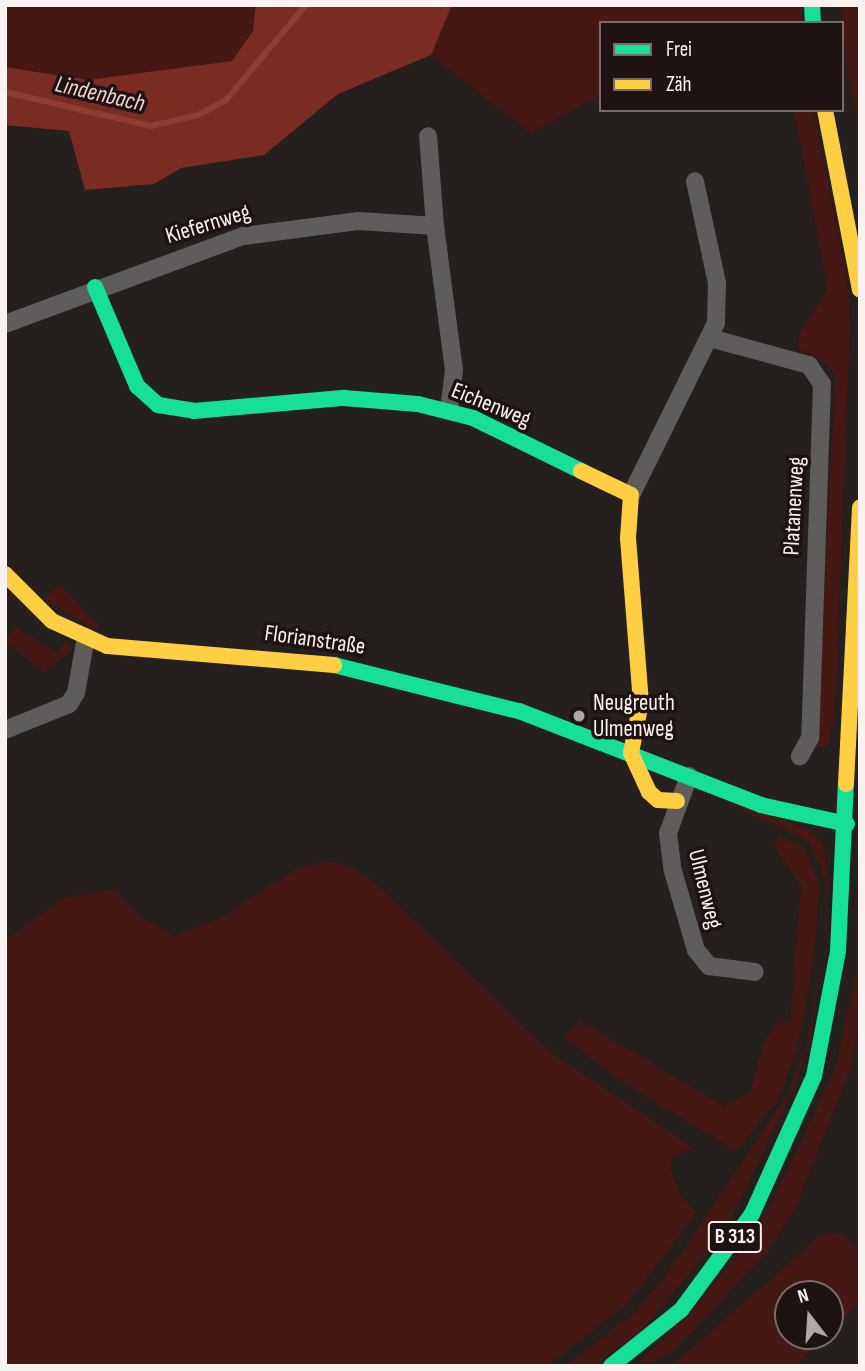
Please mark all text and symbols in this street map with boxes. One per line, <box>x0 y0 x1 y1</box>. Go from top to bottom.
legend <box>599 21 844 112</box>
text: Frei <box>666 37 692 62</box>
water label: Lindenbach <box>52 70 148 118</box>
text: Zäh <box>666 72 692 97</box>
street label: Kiefernweg <box>162 198 254 250</box>
street label: Eichenweg <box>447 377 535 433</box>
street label: Platanenweg <box>778 456 810 556</box>
street label: Florianstraße <box>263 619 367 661</box>
place label: Neugreuth Ulmenweg <box>593 689 675 743</box>
marker: Neugreuth Ulmenweg <box>571 708 587 724</box>
street label: Ulmenweg <box>682 846 728 932</box>
road number: B 313 <box>707 1220 763 1254</box>
north arrow <box>774 1280 844 1350</box>
text: N <box>795 1284 812 1309</box>

